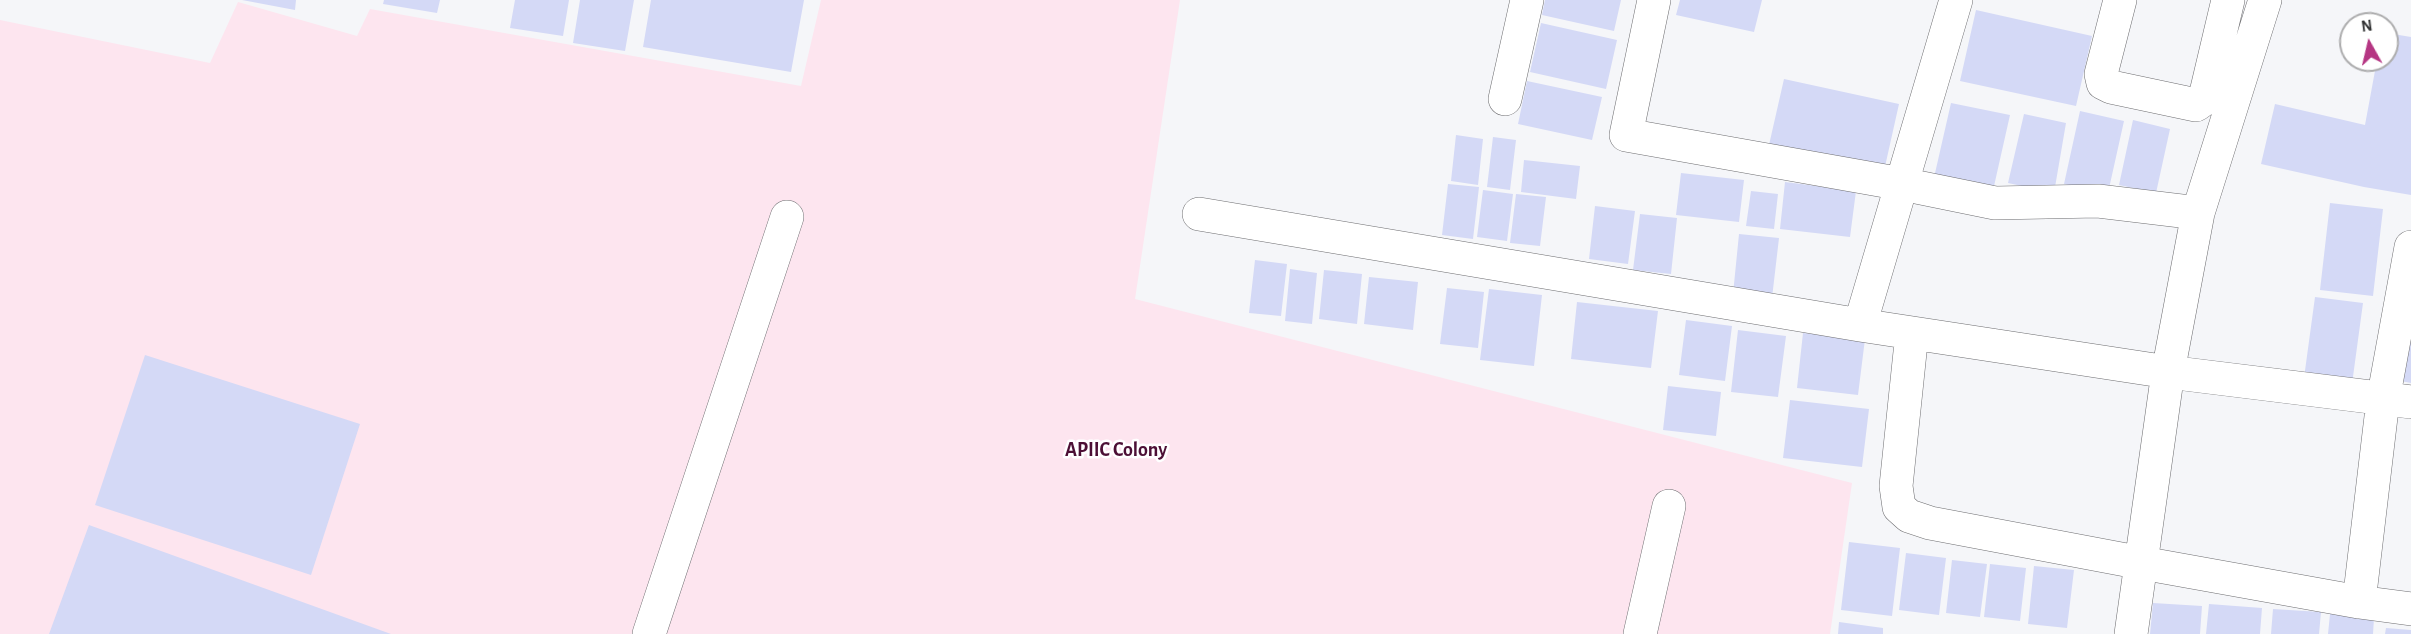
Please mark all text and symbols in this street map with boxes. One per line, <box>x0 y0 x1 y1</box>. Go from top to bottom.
north arrow <box>2339 12 2399 72</box>
text: N <box>2360 17 2373 35</box>
district label: APIIC Colony <box>1065 438 1167 462</box>

